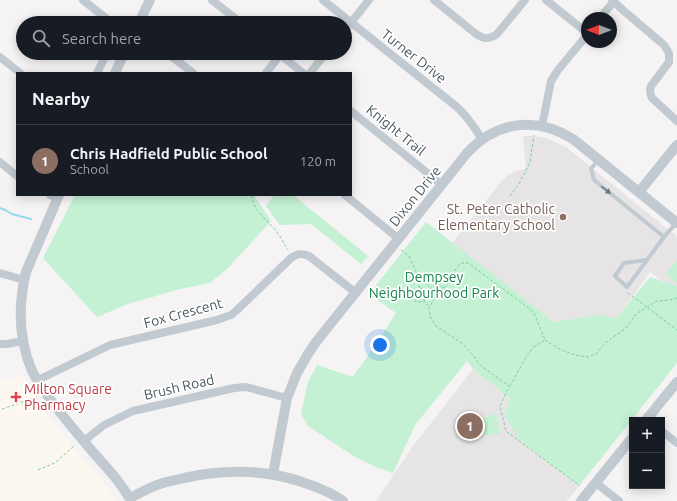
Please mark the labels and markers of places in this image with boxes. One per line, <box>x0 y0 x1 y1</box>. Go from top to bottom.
place label: St. Peter Catholic Elementary School <box>438 201 555 233</box>
marker: St. Peter Catholic Elementary School <box>558 212 568 222</box>
place label: MIlton Square Pharmacy <box>24 381 112 413</box>
marker: MIlton Square Pharmacy <box>11 392 21 402</box>
pin: 1 <box>457 411 483 441</box>

